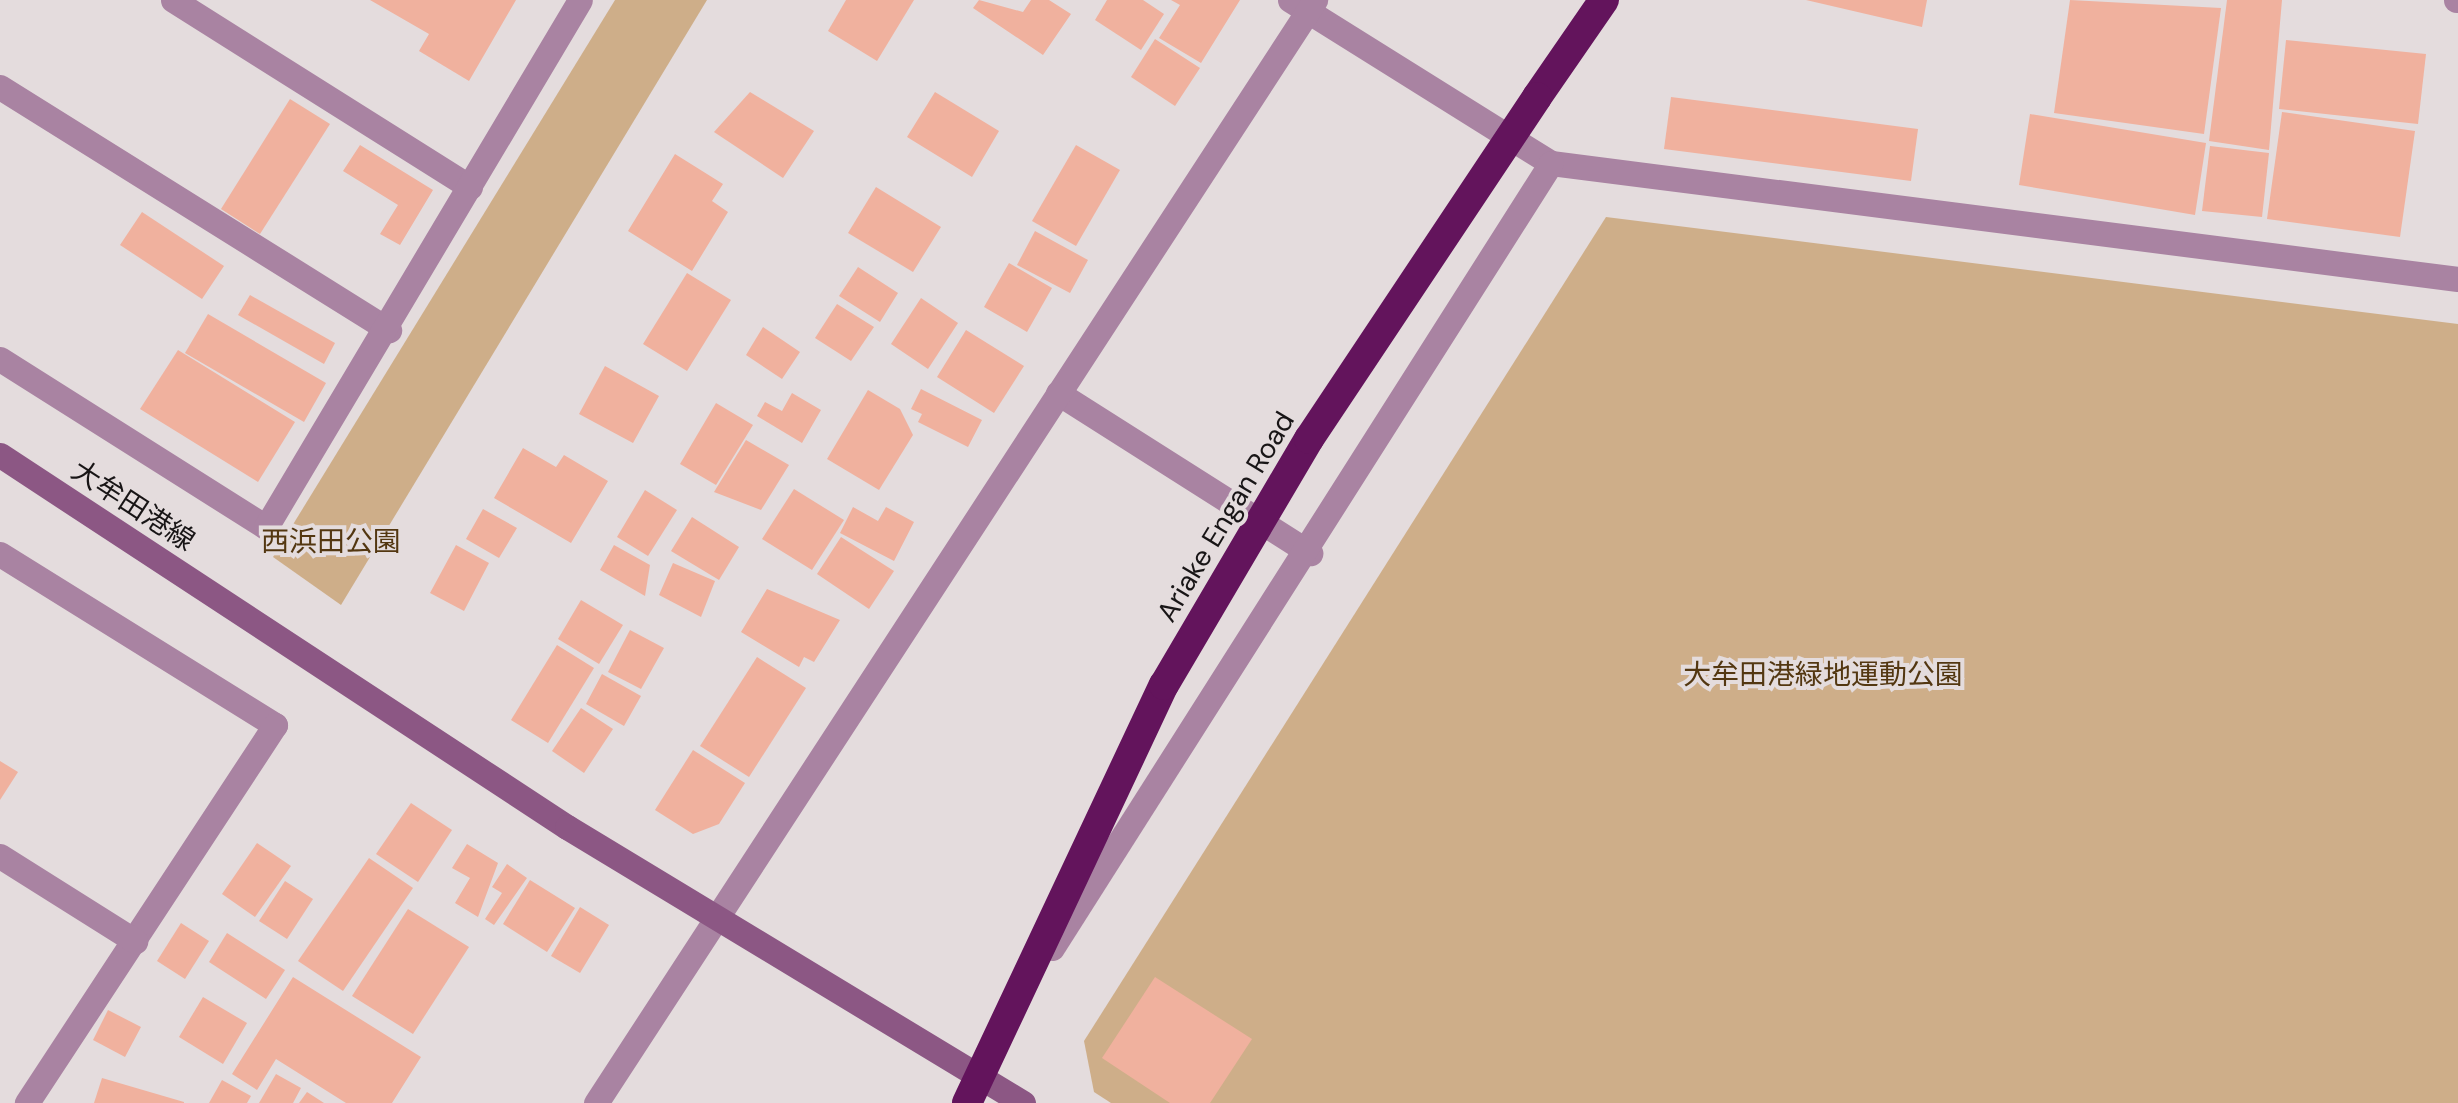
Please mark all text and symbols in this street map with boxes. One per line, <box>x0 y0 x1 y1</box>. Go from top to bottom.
street label: Ariake Engan Road <box>1150 406 1302 628</box>
street label: 大牟田港線 <box>65 454 201 558</box>
park label: 西浜田公園 <box>261 525 401 559</box>
park label: 大牟田港緑地運動公園 <box>1683 658 1963 692</box>

